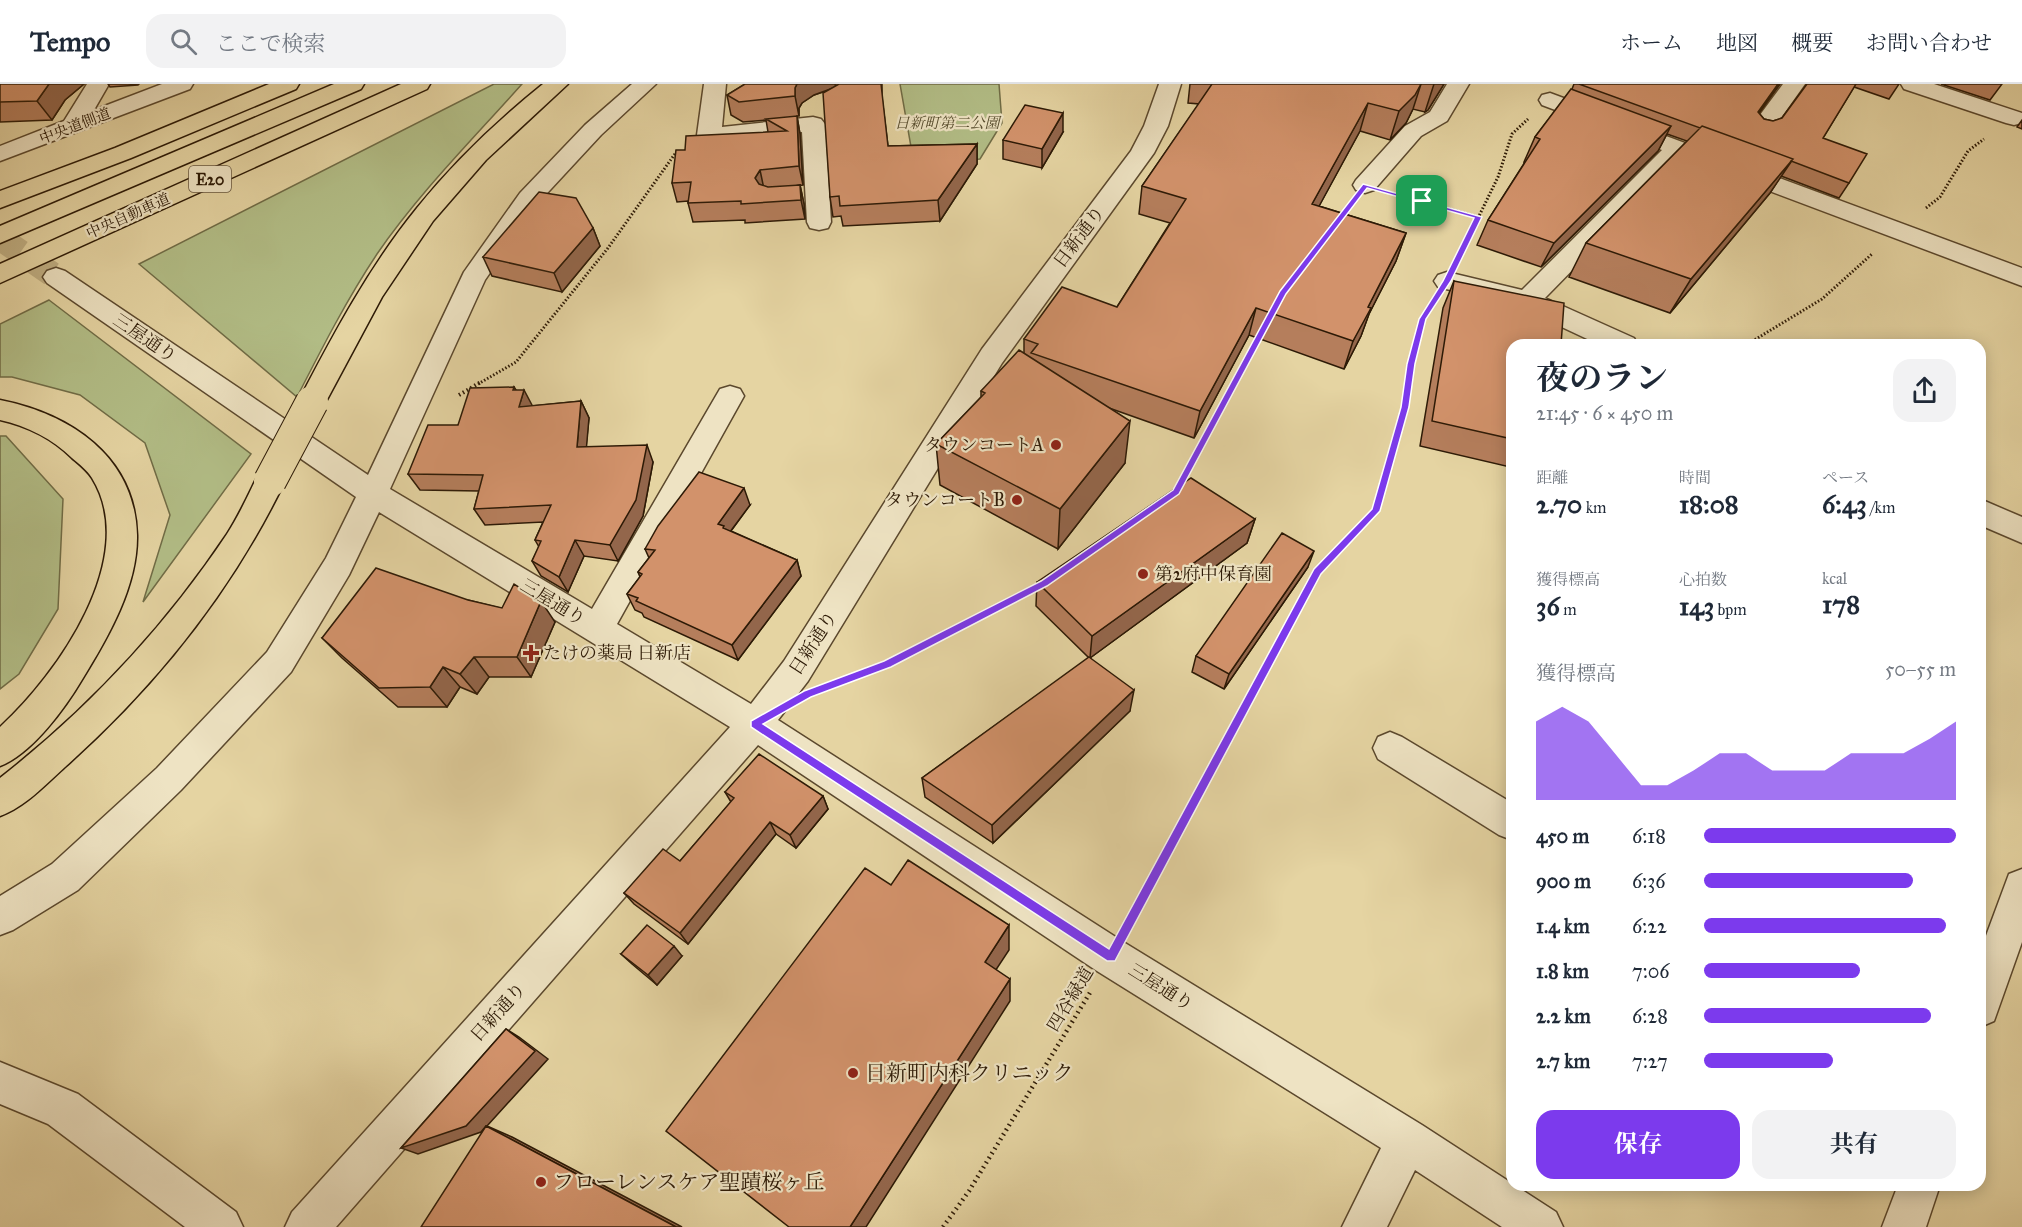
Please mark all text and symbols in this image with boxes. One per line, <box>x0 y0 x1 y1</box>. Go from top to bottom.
search box <box>146 14 566 68</box>
text: Tempo <box>30 24 110 59</box>
icon: search <box>167 25 200 58</box>
text: ここで検索 <box>215 30 325 57</box>
text: ホーム <box>1620 30 1683 56</box>
text: 地図 <box>1716 30 1758 56</box>
text: 概要 <box>1791 30 1833 56</box>
text: お問い合わせ <box>1866 30 1992 56</box>
street label: 中央道側道 <box>37 104 113 148</box>
park label: 日新町第二公園 <box>894 114 1002 132</box>
road number: E20 <box>189 166 231 192</box>
pin <box>1396 175 1447 226</box>
icon: arrive <box>1405 184 1438 217</box>
street label: 中央自動車道 <box>83 189 173 243</box>
street label: 日新通り <box>1049 202 1109 272</box>
street label: 三屋通り <box>109 309 181 367</box>
text: 夜のラン <box>1536 358 1668 398</box>
button: share <box>1893 359 1956 422</box>
text: 21:45 · 6 × 450 m <box>1536 401 1673 425</box>
place label: タウンコートA <box>924 434 1044 456</box>
marker: タウンコートA <box>1049 438 1063 452</box>
text: 距離 <box>1536 468 1568 487</box>
text: 時間 <box>1679 468 1711 487</box>
text: ペース <box>1822 468 1869 487</box>
text: 2.70 <box>1536 488 1582 520</box>
text: 18:08 <box>1679 488 1739 520</box>
text: 6:43 <box>1822 488 1867 520</box>
place label: タウンコートB <box>885 489 1005 511</box>
marker: タウンコートB <box>1010 493 1024 507</box>
text: km <box>1582 498 1607 517</box>
text: /km <box>1867 498 1895 517</box>
place label: 第2府中保育園 <box>1155 563 1272 585</box>
marker: 第2府中保育園 <box>1136 567 1150 581</box>
text: kcal <box>1822 569 1847 588</box>
text: 獲得標高 <box>1536 570 1600 589</box>
text: 心拍数 <box>1679 570 1727 589</box>
street label: 三屋通り <box>516 574 590 630</box>
text: 178 <box>1822 588 1860 620</box>
text: 36 <box>1536 590 1560 622</box>
text: 143 <box>1679 590 1714 622</box>
text: m <box>1560 600 1577 619</box>
text: bpm <box>1714 600 1747 619</box>
street label: 日新通り <box>784 607 842 679</box>
place label: たけの薬局 日新店 <box>543 642 691 664</box>
marker: たけの薬局 日新店 <box>524 646 538 660</box>
text: 50–55 m <box>1885 657 1956 681</box>
text: 獲得標高 <box>1536 661 1616 685</box>
text: 450 m <box>1536 824 1589 848</box>
text: 6:18 <box>1632 824 1666 848</box>
text: 900 m <box>1536 869 1591 893</box>
text: 6:36 <box>1632 869 1666 893</box>
text: 1.4 km <box>1536 914 1590 938</box>
text: 6:22 <box>1632 914 1667 938</box>
street label: 三屋通り <box>1125 959 1197 1015</box>
text: 1.8 km <box>1536 959 1589 983</box>
text: 7:06 <box>1632 959 1670 983</box>
street label: 四谷緑道 <box>1042 962 1098 1036</box>
street label: 日新通り <box>466 978 530 1046</box>
text: 2.2 km <box>1536 1004 1591 1028</box>
text: 6:28 <box>1632 1004 1668 1028</box>
text: 2.7 km <box>1536 1049 1590 1073</box>
text: 7:27 <box>1632 1049 1668 1073</box>
place label: 日新町内科クリニック <box>865 1060 1074 1086</box>
marker: 日新町内科クリニック <box>846 1066 860 1080</box>
button: 保存 <box>1536 1110 1740 1179</box>
button: 共有 <box>1752 1110 1956 1179</box>
place label: フローレンスケア聖蹟桜ヶ丘 <box>553 1169 824 1195</box>
marker: フローレンスケア聖蹟桜ヶ丘 <box>534 1175 548 1189</box>

